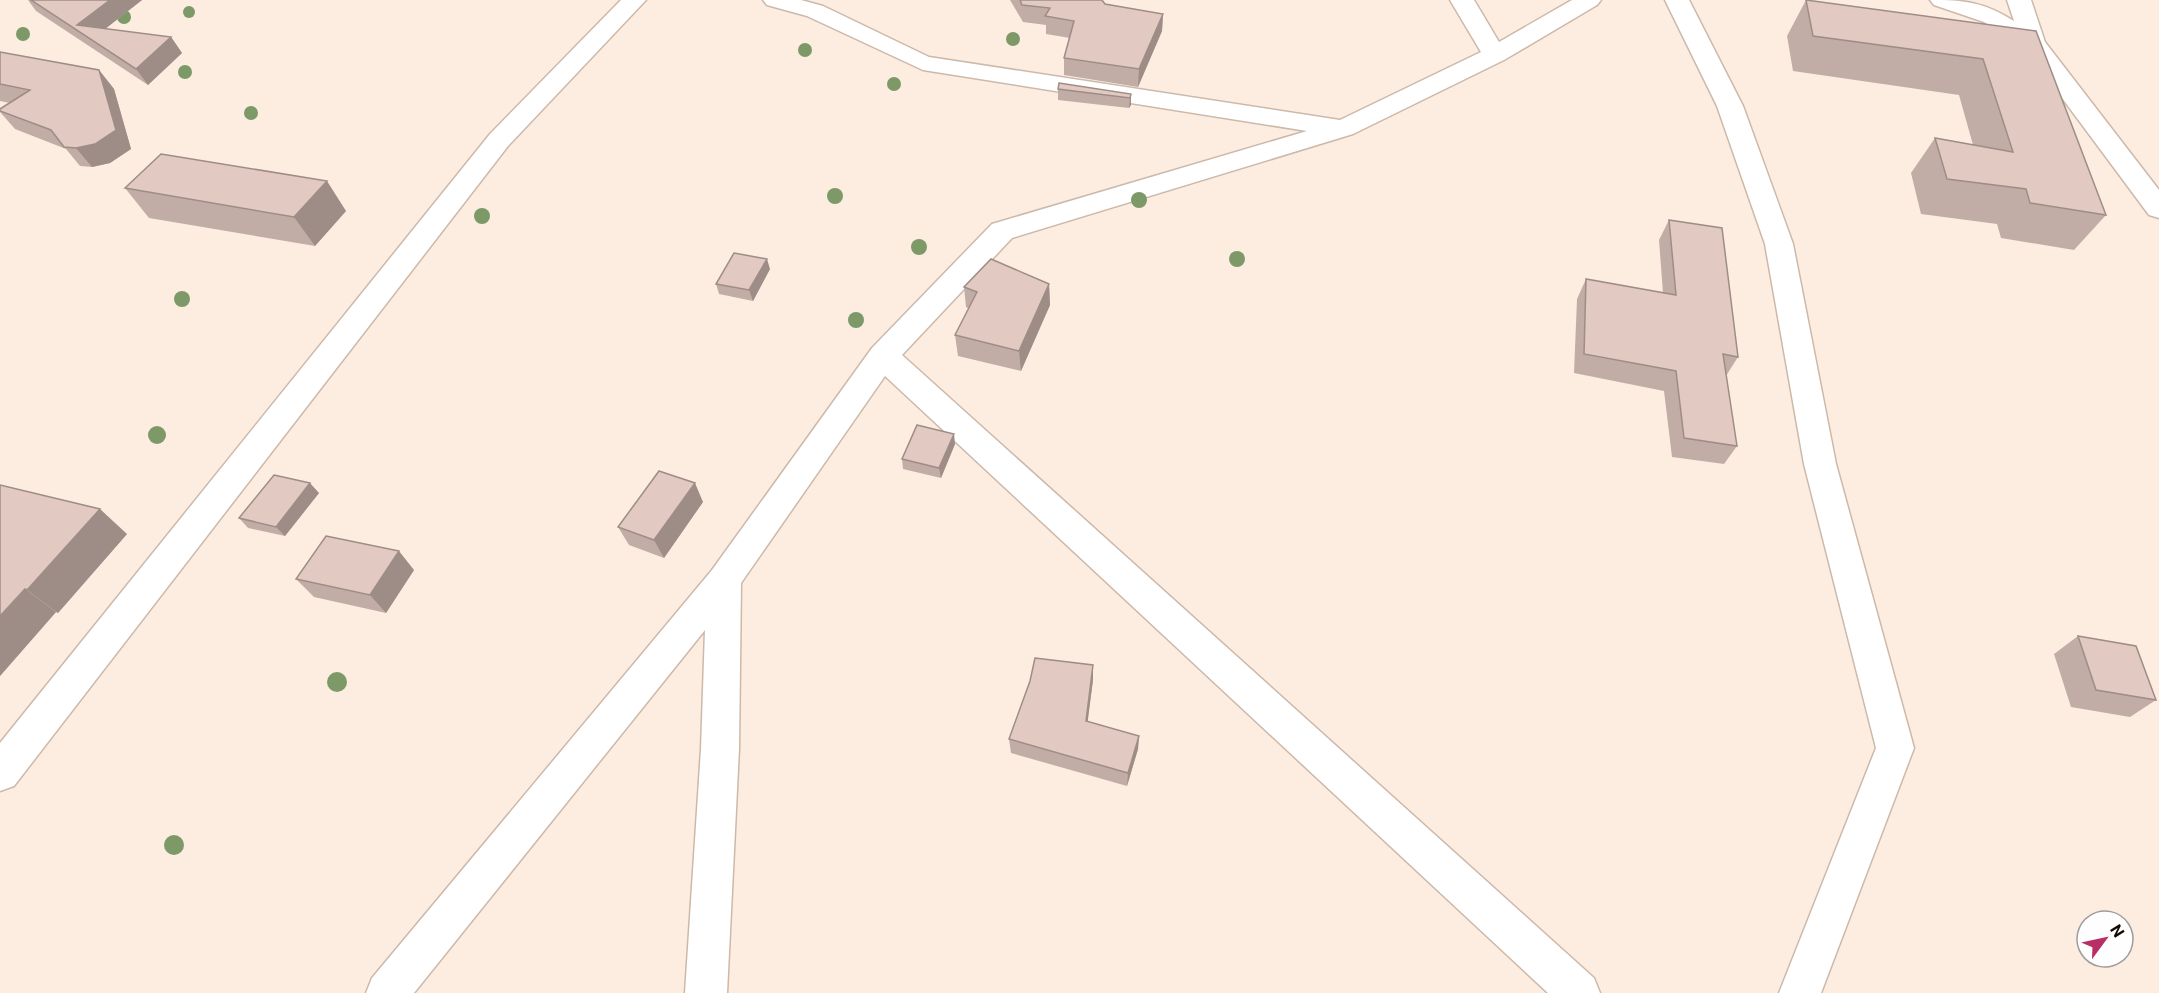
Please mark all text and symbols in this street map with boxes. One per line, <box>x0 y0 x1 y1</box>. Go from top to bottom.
north arrow <box>2075 909 2135 969</box>
text: N <box>2106 921 2128 941</box>

